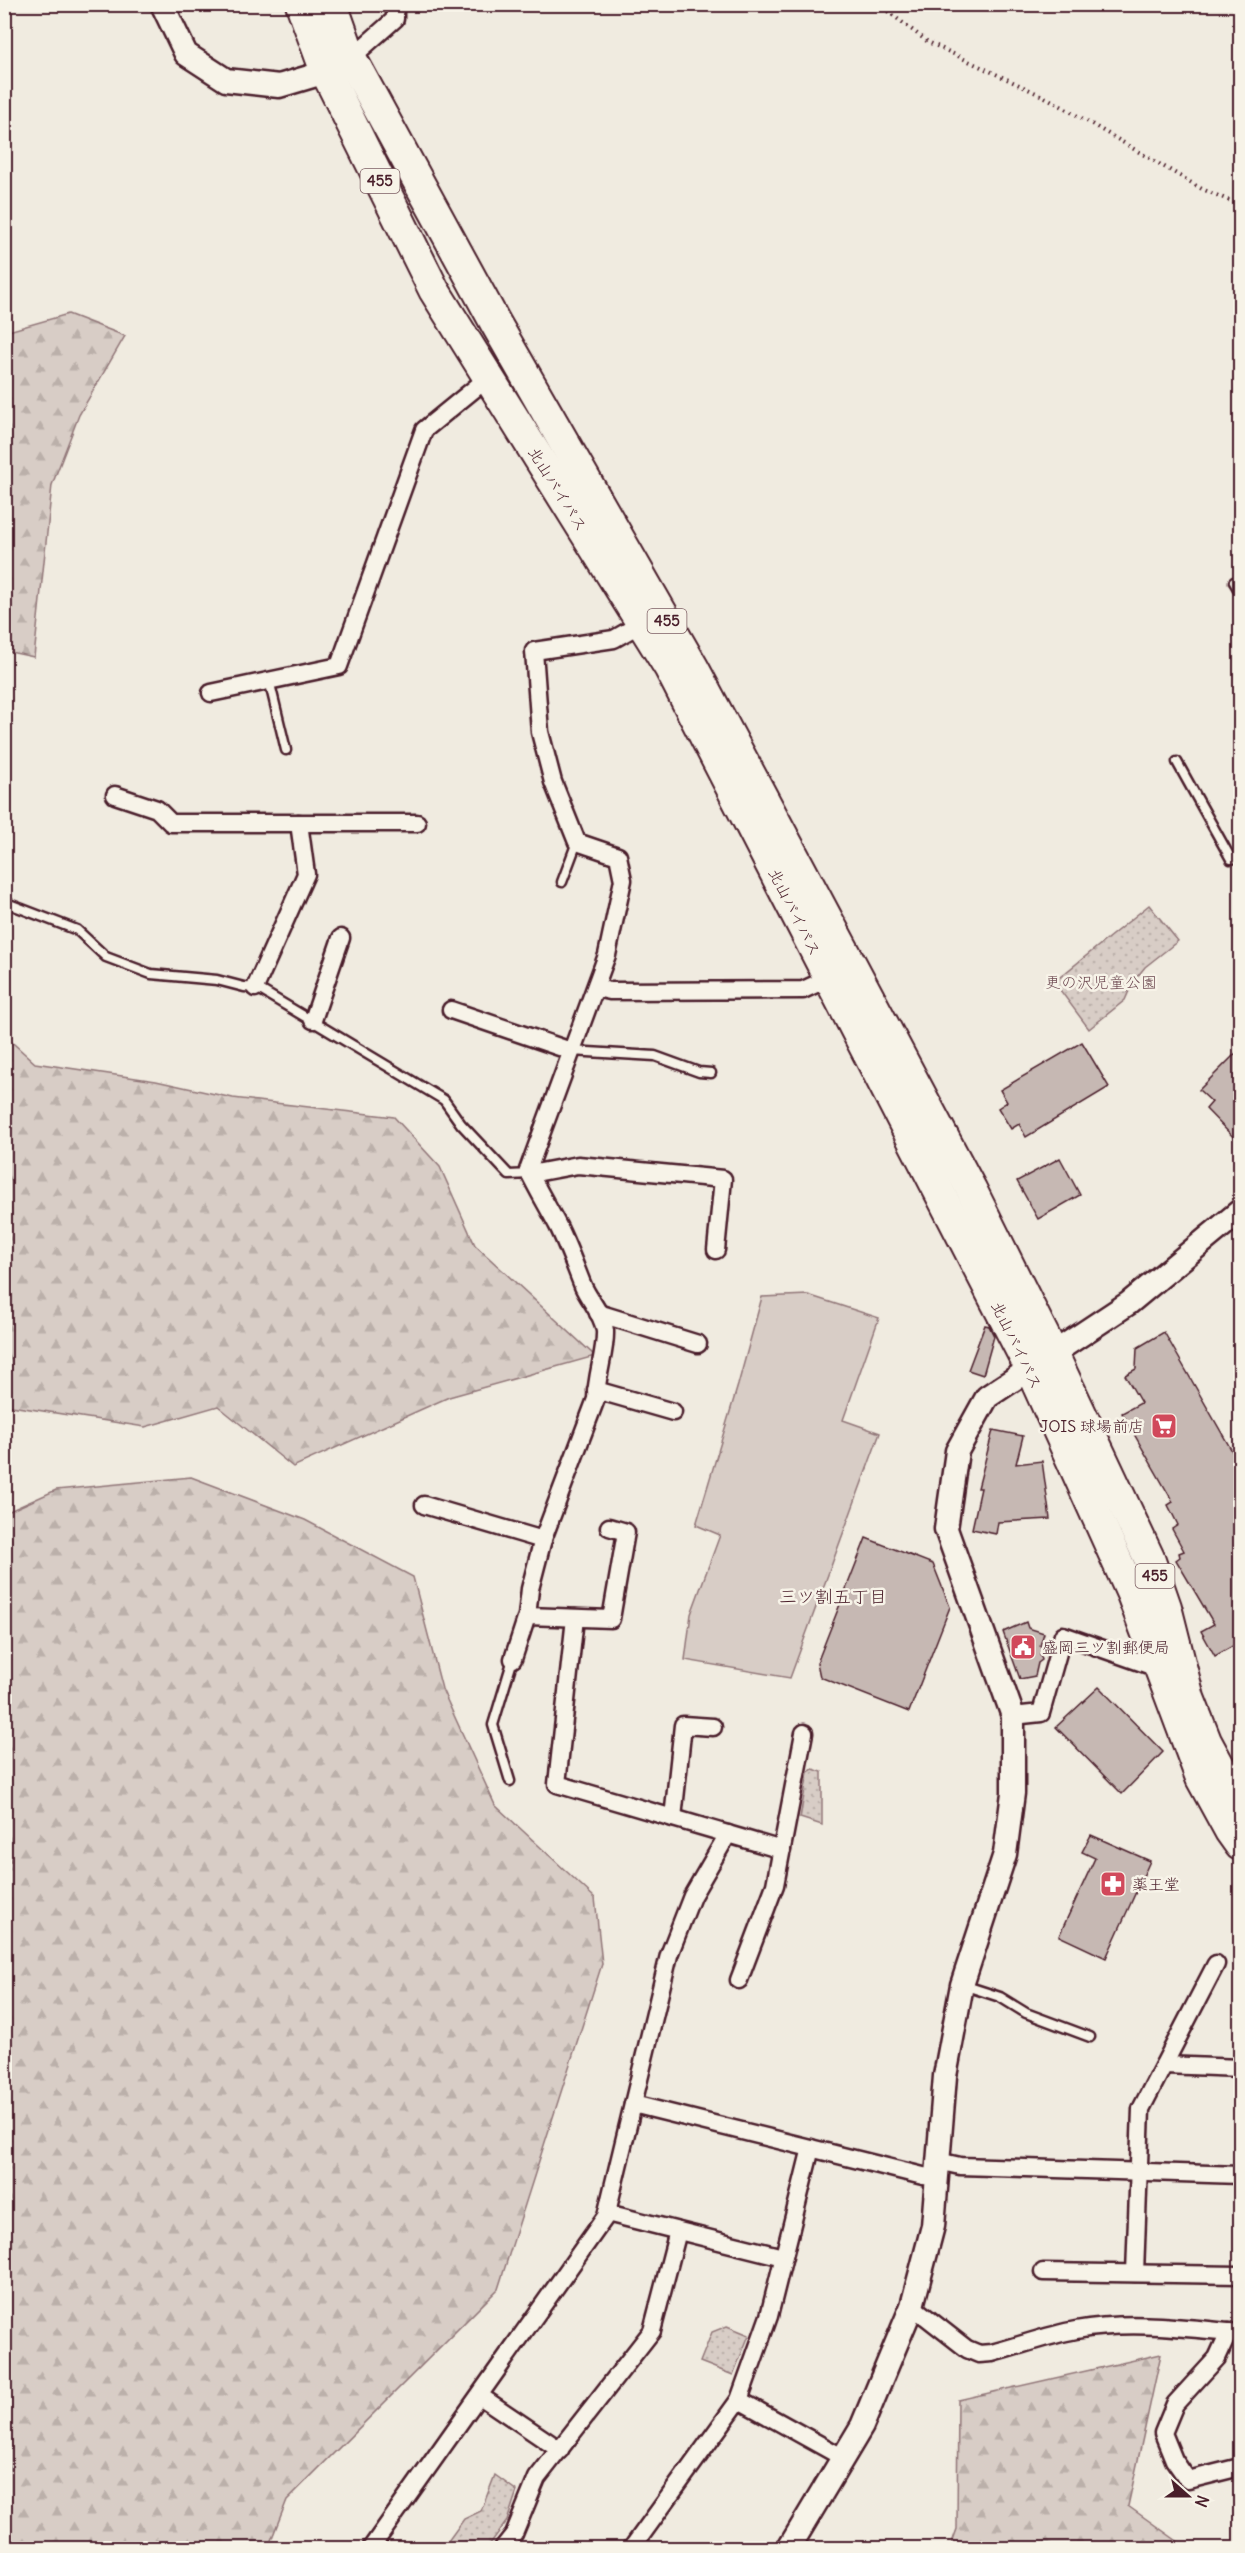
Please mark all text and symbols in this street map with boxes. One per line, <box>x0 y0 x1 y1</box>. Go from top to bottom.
road number: 455 <box>360 169 400 193</box>
street label: 北山バイパス <box>524 443 592 535</box>
road number: 455 <box>648 609 686 633</box>
street label: 北山バイパス <box>764 865 826 959</box>
park label: 更の沢児童公園 <box>1045 972 1157 992</box>
street label: 北山バイパス <box>987 1298 1047 1392</box>
supermarket icon: JOIS 球場前店 <box>1149 1411 1179 1441</box>
place label: JOIS 球場前店 <box>1040 1416 1144 1436</box>
road number: 455 <box>1136 1564 1174 1588</box>
district label: 三ツ割五丁目 <box>779 1585 887 1608</box>
public building icon: 盛岡三ツ割郵便局 <box>1008 1632 1038 1662</box>
place label: 盛岡三ツ割郵便局 <box>1042 1637 1170 1657</box>
pharmacy icon: 薬王堂 <box>1098 1869 1128 1899</box>
place label: 薬王堂 <box>1132 1874 1180 1894</box>
north arrow <box>1158 2466 1218 2526</box>
text: N <box>1191 2493 1213 2510</box>

